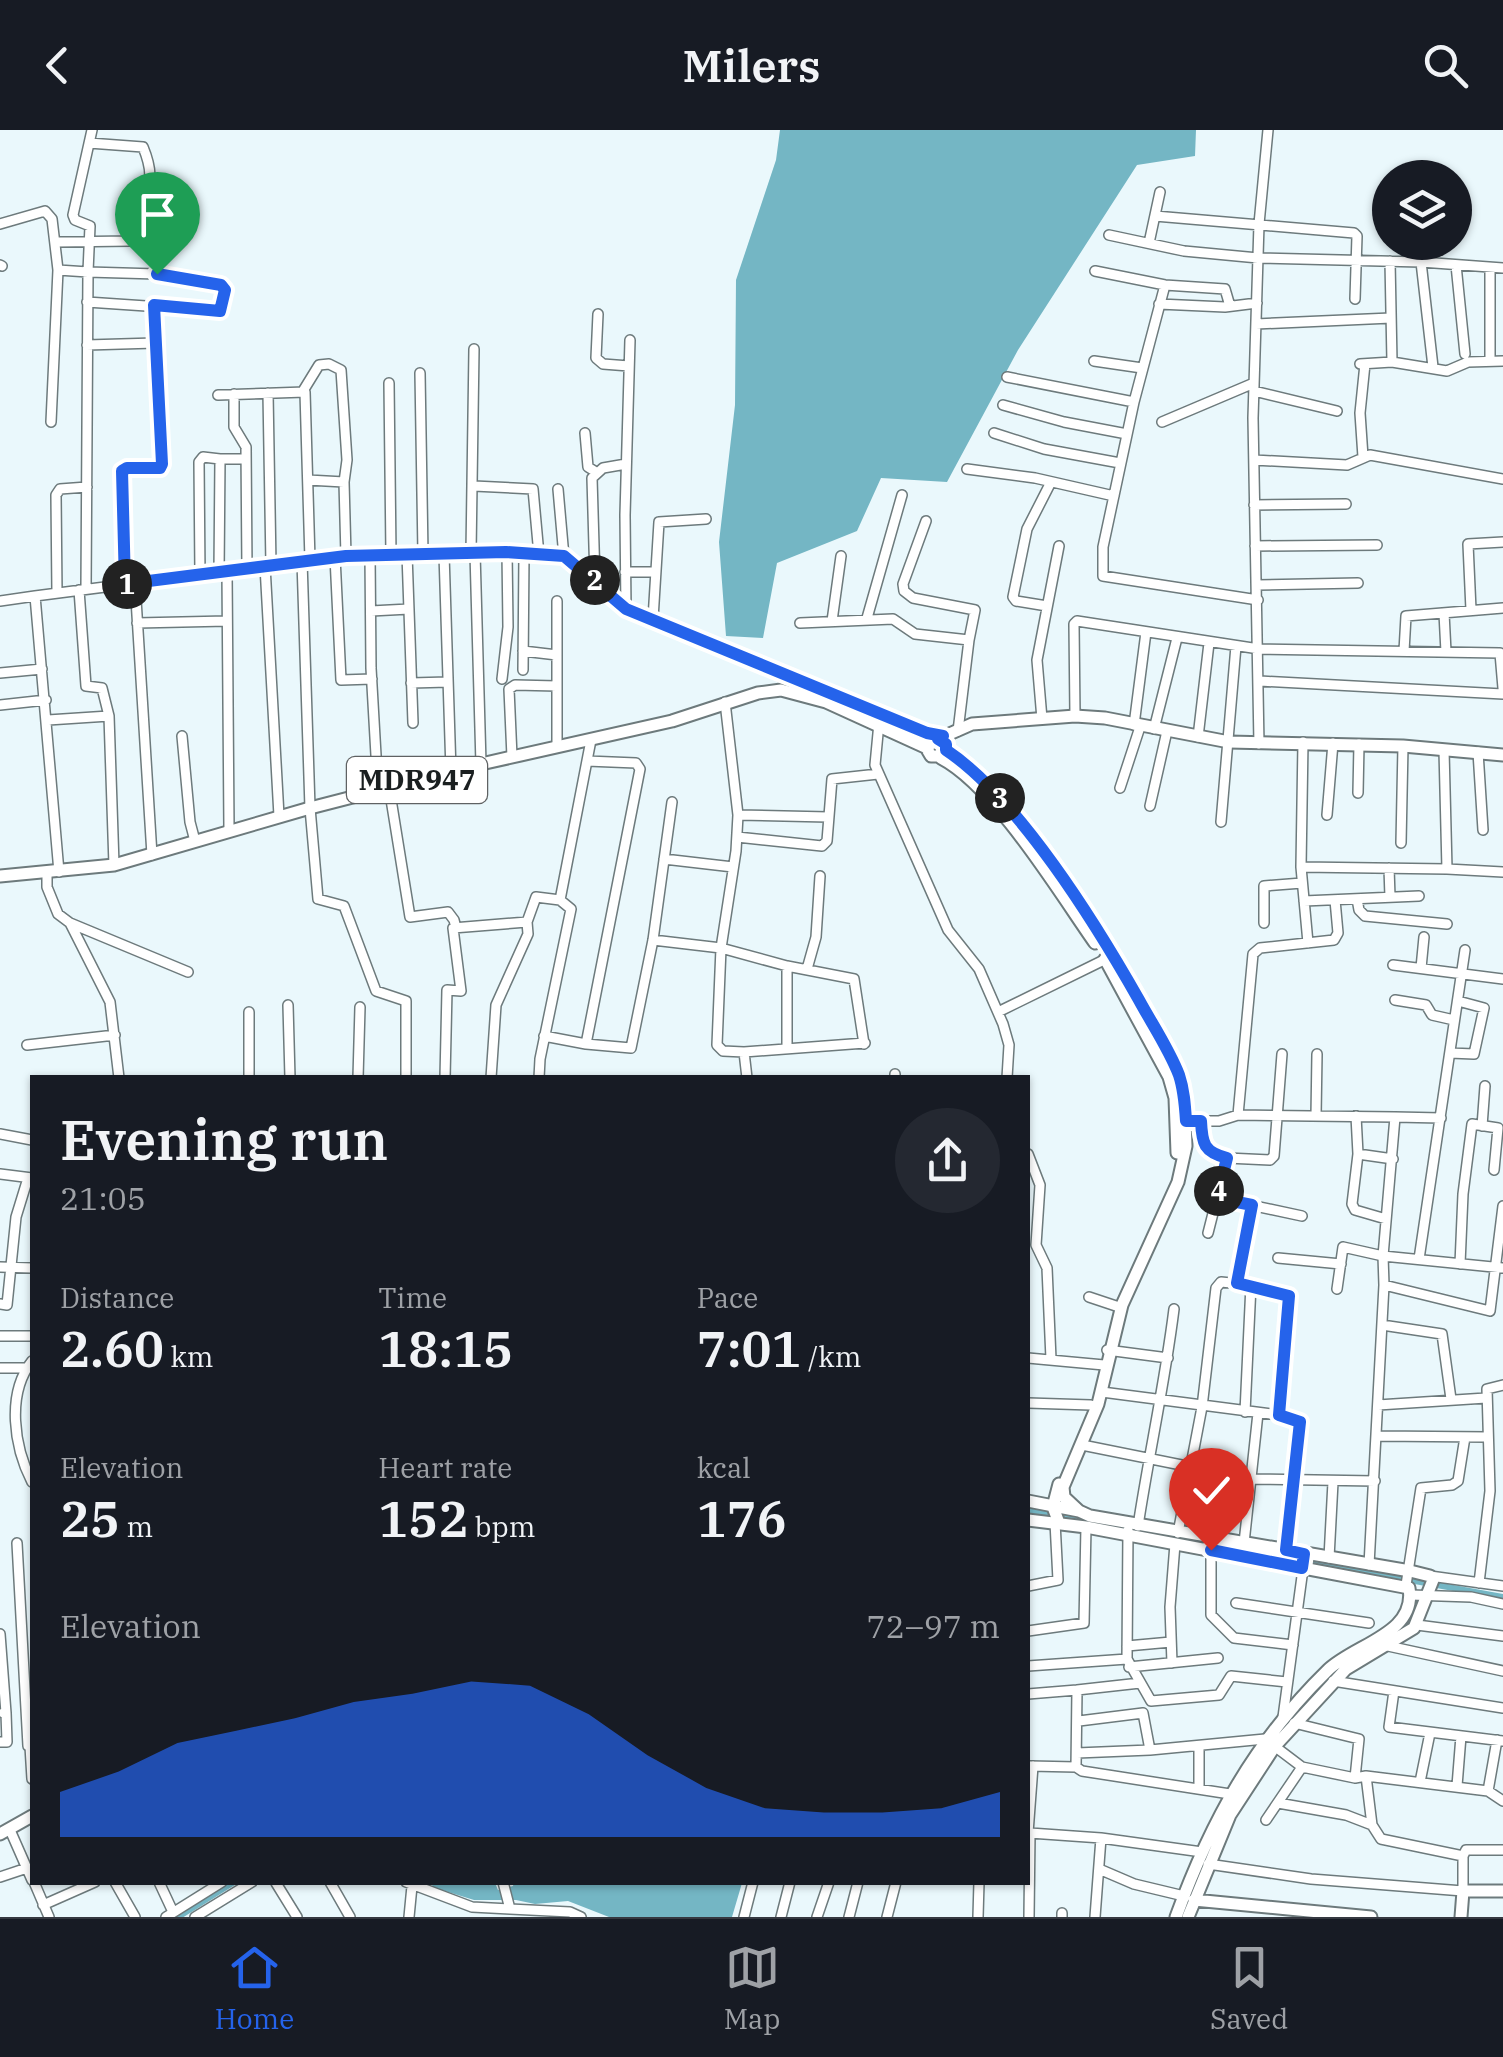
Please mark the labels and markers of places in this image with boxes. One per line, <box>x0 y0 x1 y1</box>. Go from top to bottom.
pin <box>115 172 200 275</box>
pin: 2 <box>570 555 620 605</box>
pin: 1 <box>102 559 152 609</box>
pin: 3 <box>975 773 1025 823</box>
pin: 4 <box>1194 1166 1244 1216</box>
pin <box>1169 1448 1254 1551</box>

